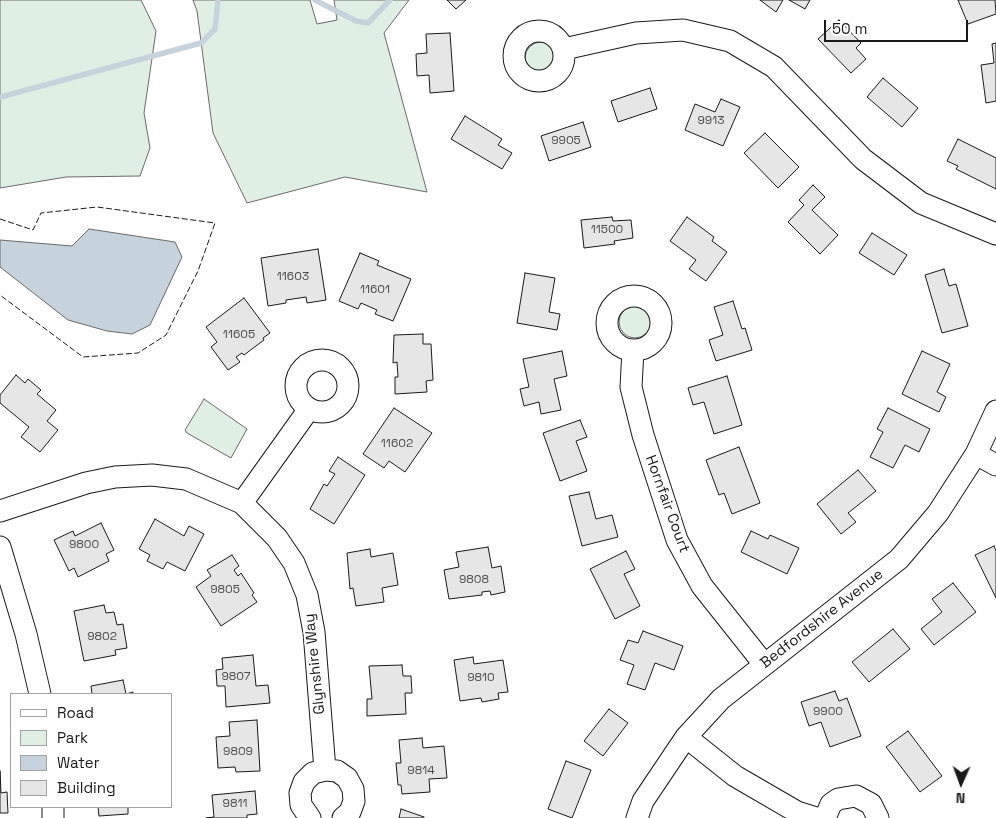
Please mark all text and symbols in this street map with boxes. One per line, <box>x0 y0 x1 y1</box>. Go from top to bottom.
scale bar <box>826 10 970 42</box>
text: 50 m <box>832 19 867 38</box>
house number: 9913 <box>698 114 724 128</box>
house number: 9905 <box>551 134 581 148</box>
house number: 11500 <box>591 223 623 237</box>
house number: 11603 <box>277 270 309 284</box>
house number: 11601 <box>360 283 390 297</box>
house number: 11605 <box>223 328 255 342</box>
house number: 11602 <box>381 437 413 451</box>
street label: Hornfair Court <box>641 453 693 555</box>
house number: 9800 <box>69 538 99 552</box>
street label: Bedfordshire Avenue <box>757 565 887 673</box>
house number: 9808 <box>459 573 489 587</box>
house number: 9805 <box>210 583 240 597</box>
street label: Glynshire Way <box>301 613 329 715</box>
house number: 9802 <box>87 630 117 644</box>
house number: 9807 <box>221 670 251 684</box>
house number: 9810 <box>467 671 495 685</box>
legend <box>10 693 172 808</box>
text: Road <box>57 703 94 722</box>
house number: 9900 <box>813 705 843 719</box>
text: Park <box>57 728 88 747</box>
house number: 9809 <box>223 745 253 759</box>
text: Water <box>57 753 99 772</box>
north arrow <box>936 758 986 808</box>
house number: 9814 <box>407 764 435 778</box>
text: Building <box>57 778 116 797</box>
text: N <box>955 789 965 807</box>
house number: 9811 <box>223 797 247 811</box>

